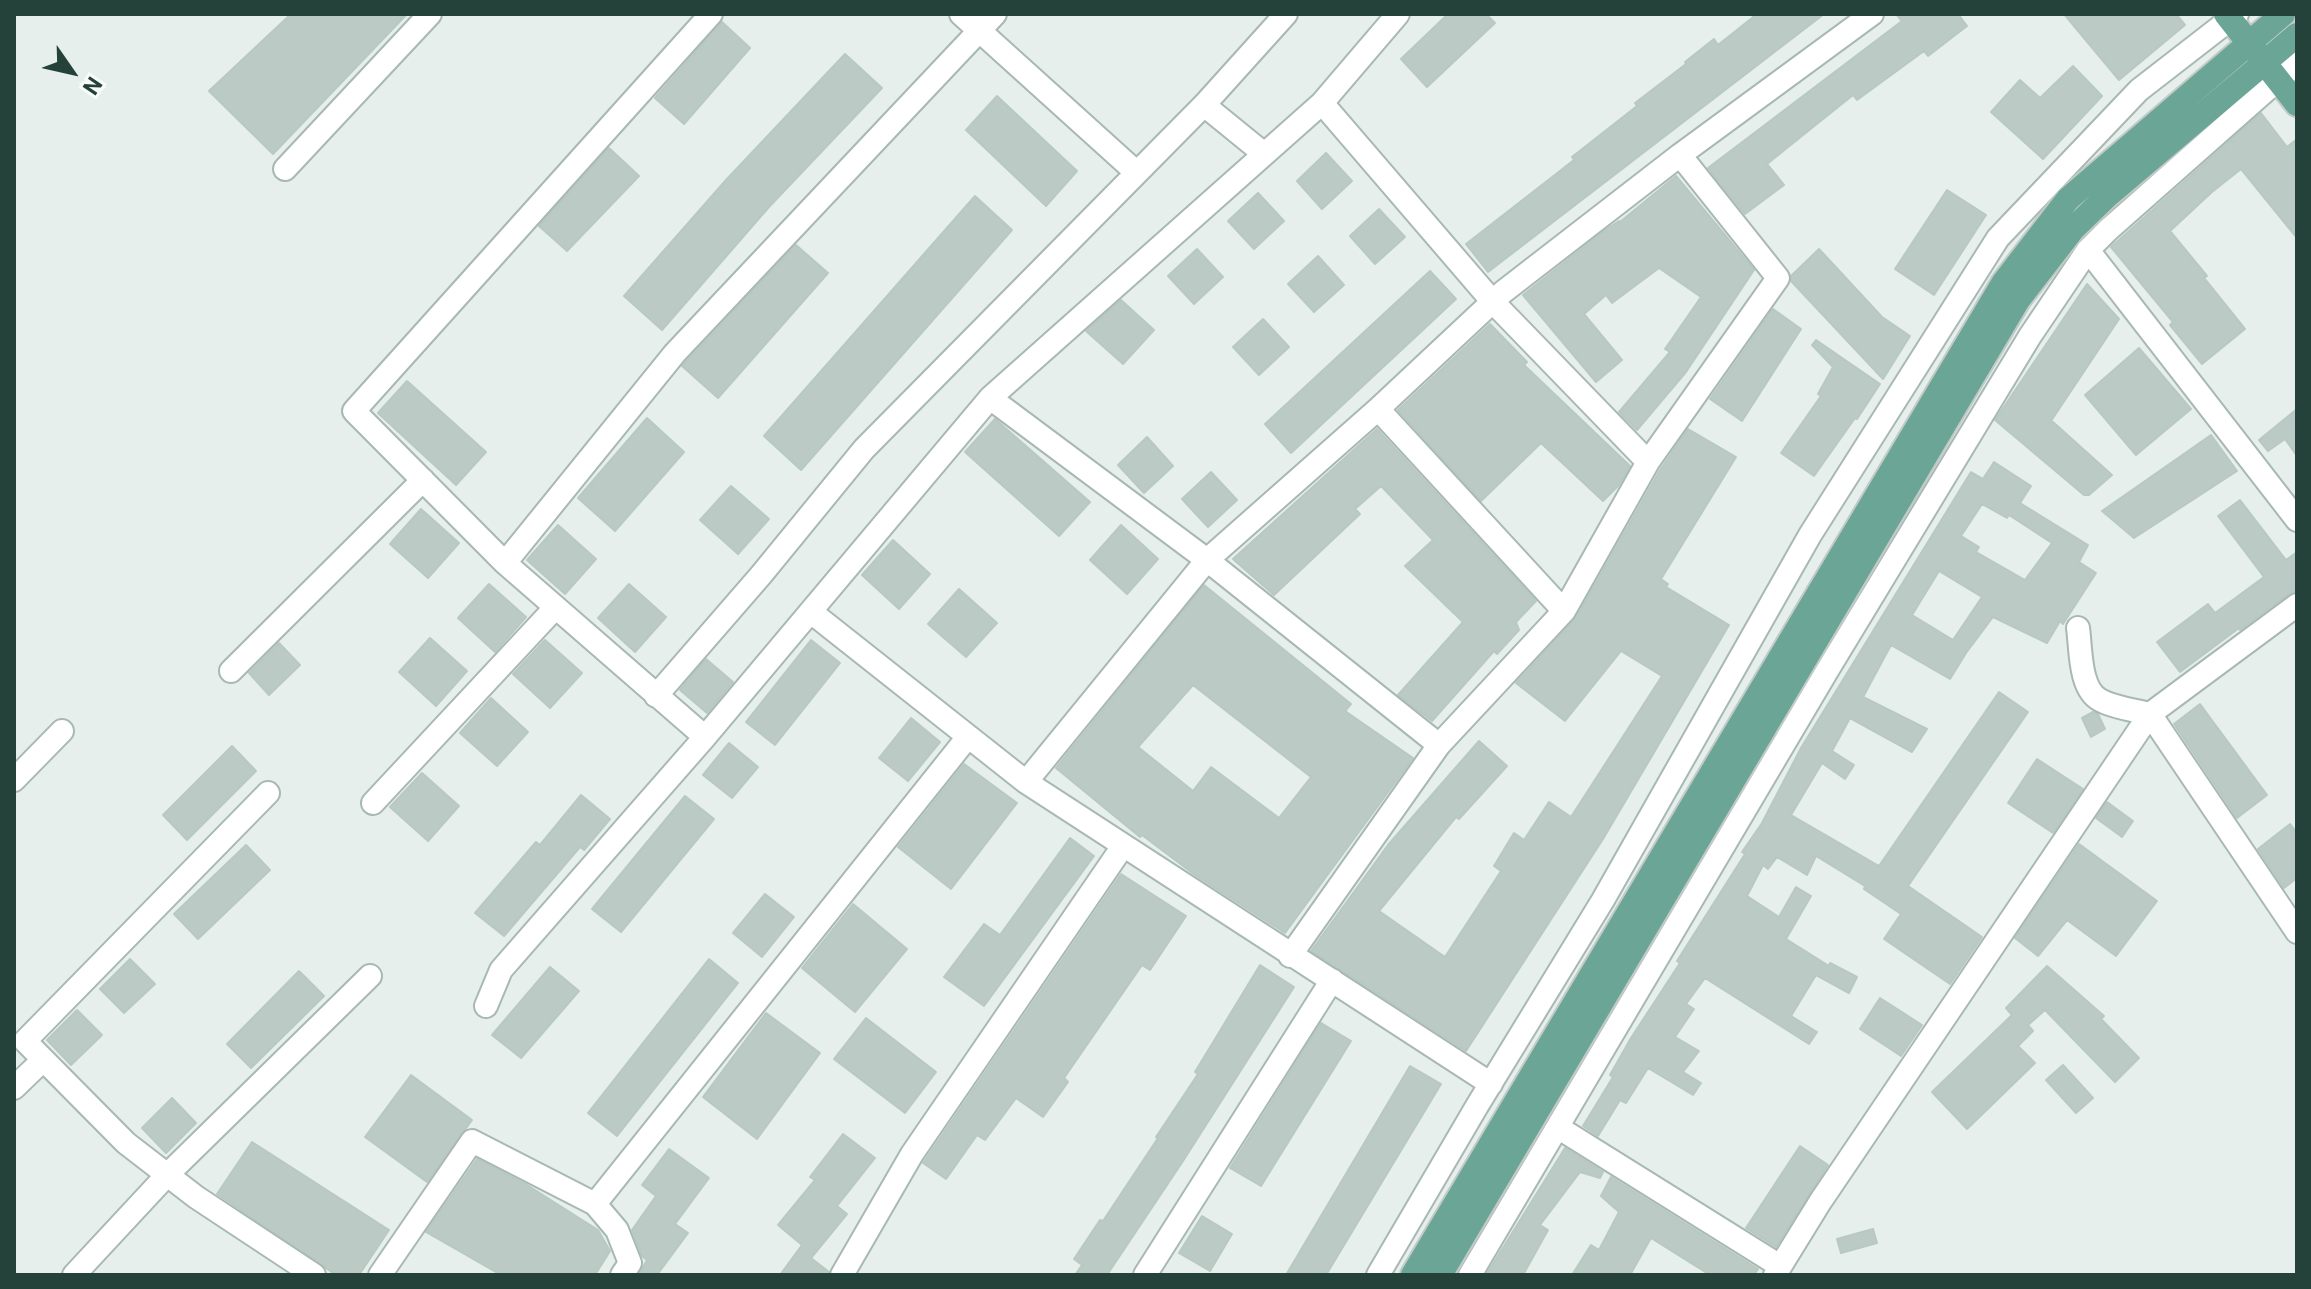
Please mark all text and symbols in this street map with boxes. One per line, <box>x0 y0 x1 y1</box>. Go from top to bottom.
north arrow <box>32 32 112 112</box>
text: N <box>78 72 107 99</box>

